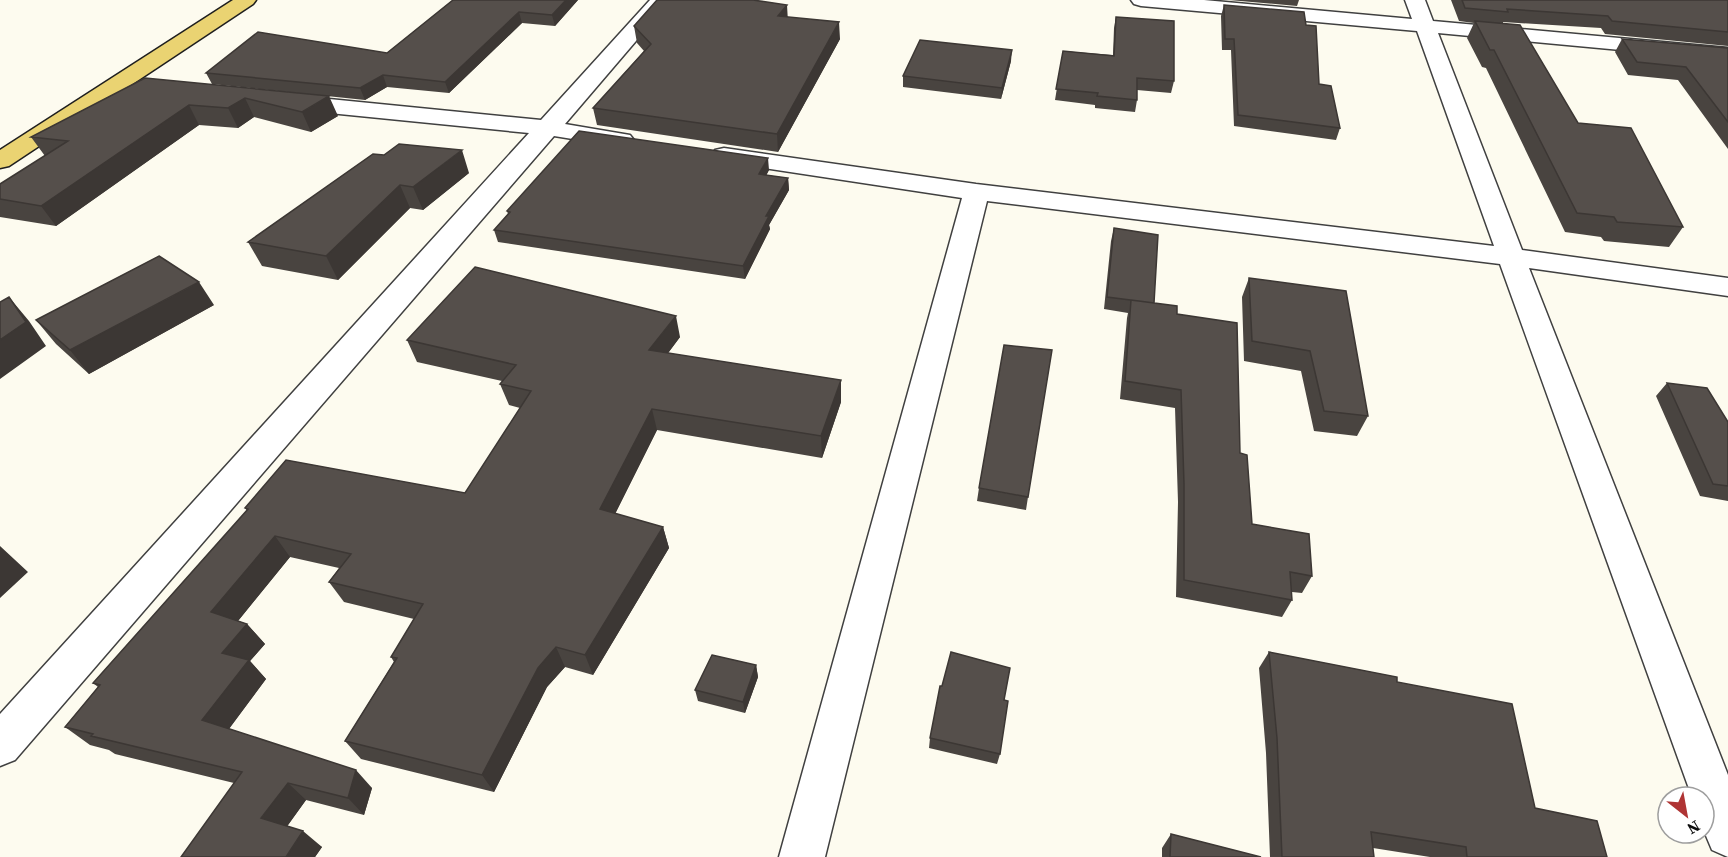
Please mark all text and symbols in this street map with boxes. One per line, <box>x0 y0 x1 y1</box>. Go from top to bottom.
north arrow <box>1656 785 1716 845</box>
text: N <box>1683 815 1704 840</box>

